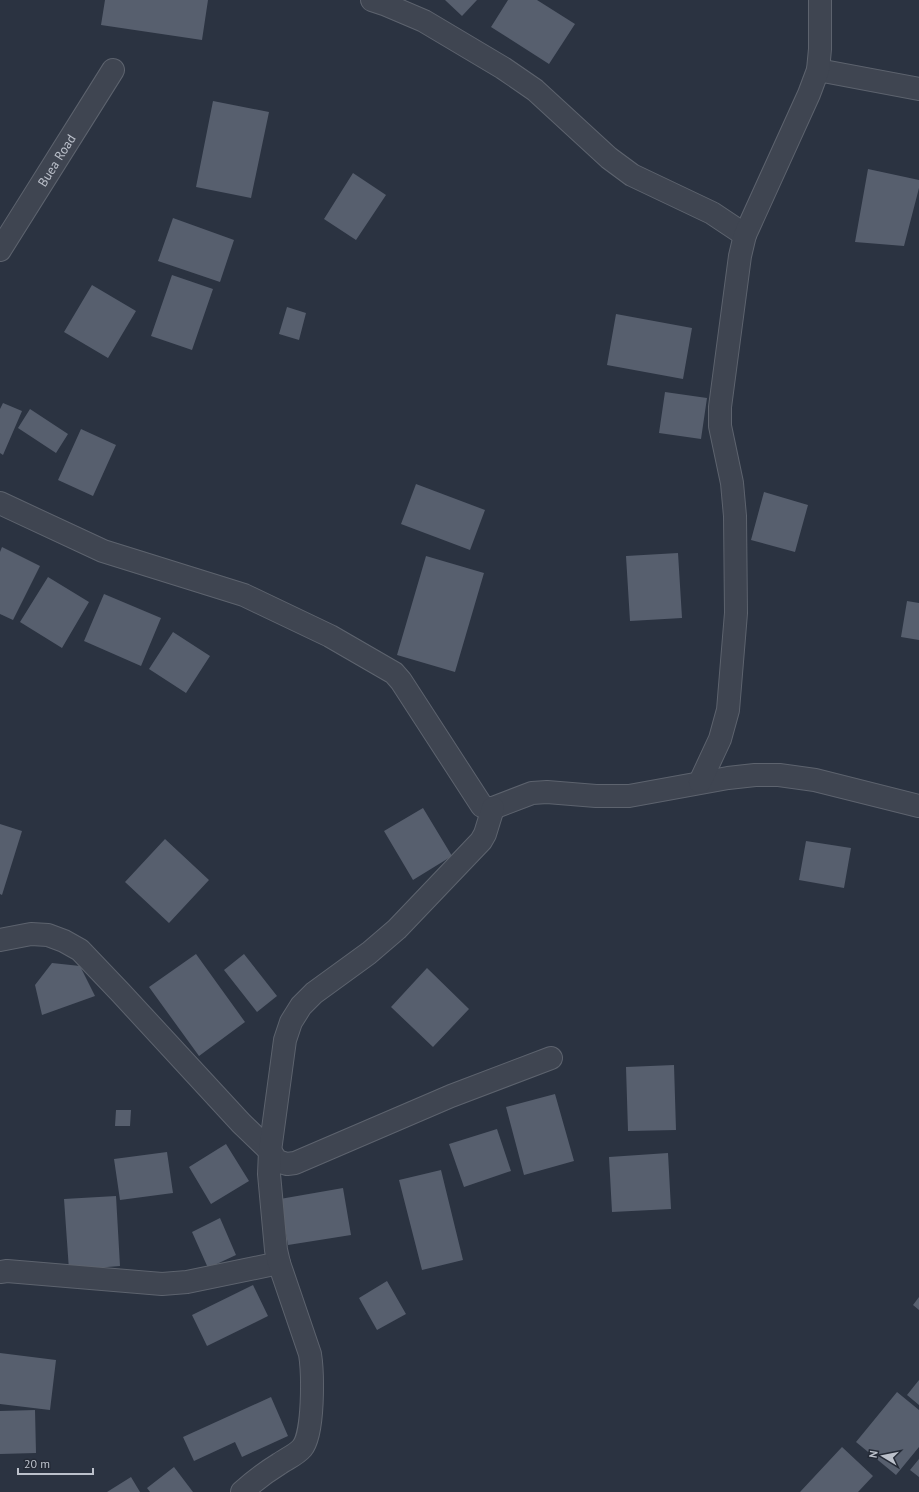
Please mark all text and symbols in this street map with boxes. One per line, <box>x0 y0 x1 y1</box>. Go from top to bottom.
street label: Buea Road <box>34 131 79 190</box>
north arrow <box>863 1436 903 1476</box>
text: N <box>866 1449 881 1459</box>
scale bar <box>18 1450 93 1476</box>
text: 20 m <box>24 1456 50 1471</box>

